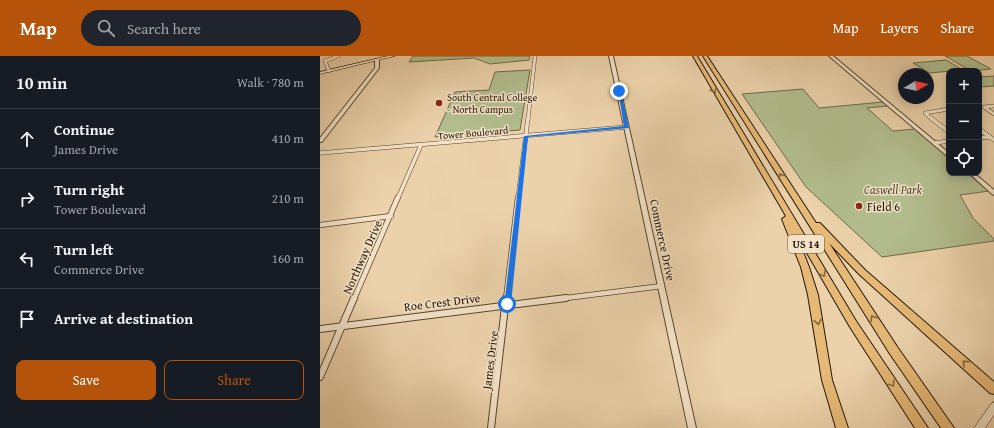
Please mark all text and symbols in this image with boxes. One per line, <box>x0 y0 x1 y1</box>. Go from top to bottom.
search box <box>81 10 361 46</box>
text: Map <box>20 14 57 42</box>
icon: search <box>95 17 117 39</box>
text: Search here <box>127 18 201 39</box>
text: Map <box>833 18 859 38</box>
text: Layers <box>881 18 919 38</box>
text: Share <box>941 18 974 38</box>
north arrow <box>898 68 934 104</box>
map controls <box>946 68 982 176</box>
button: + <box>946 68 982 104</box>
text: 10 min <box>16 70 67 95</box>
text: Walk · 780 m <box>237 73 304 92</box>
route end <box>610 82 628 100</box>
one-way arrow <box>710 86 717 93</box>
place label: South Central College - North Campus <box>447 90 538 117</box>
marker: South Central College - North Campus <box>434 98 444 108</box>
button: − <box>946 104 982 140</box>
text: Continue <box>54 119 115 140</box>
street label: Tower Boulevard <box>437 122 509 144</box>
icon: ahead <box>16 128 38 150</box>
text: 410 m <box>272 129 304 148</box>
text: James Drive <box>54 140 118 159</box>
button: locate <box>946 140 982 176</box>
one-way arrow <box>778 173 786 180</box>
text: Turn right <box>54 179 125 200</box>
park label: Caswell Park <box>864 181 922 198</box>
icon: right <box>16 188 38 210</box>
text: 210 m <box>272 189 304 208</box>
street label: Commerce Drive <box>646 198 680 283</box>
place label: Field 6 <box>867 198 900 215</box>
text: Tower Boulevard <box>54 200 146 219</box>
marker: Field 6 <box>854 201 864 211</box>
street label: Northway Drive <box>338 217 386 297</box>
road number: US 14 <box>788 235 824 253</box>
text: Turn left <box>54 239 113 260</box>
icon: left <box>16 248 38 270</box>
text: 160 m <box>272 249 304 268</box>
text: Commerce Drive <box>54 260 144 279</box>
one-way arrow <box>819 270 826 277</box>
street label: Roe Crest Drive <box>403 289 482 315</box>
route start <box>498 295 516 313</box>
icon: arrive <box>16 308 38 330</box>
text: Arrive at destination <box>54 308 193 329</box>
one-way arrow <box>871 316 878 323</box>
one-way arrow <box>813 319 821 325</box>
street label: James Drive <box>478 329 502 392</box>
button: Save <box>16 360 156 400</box>
button: Share <box>164 360 304 400</box>
one-way arrow <box>962 361 969 368</box>
one-way arrow <box>887 380 894 387</box>

